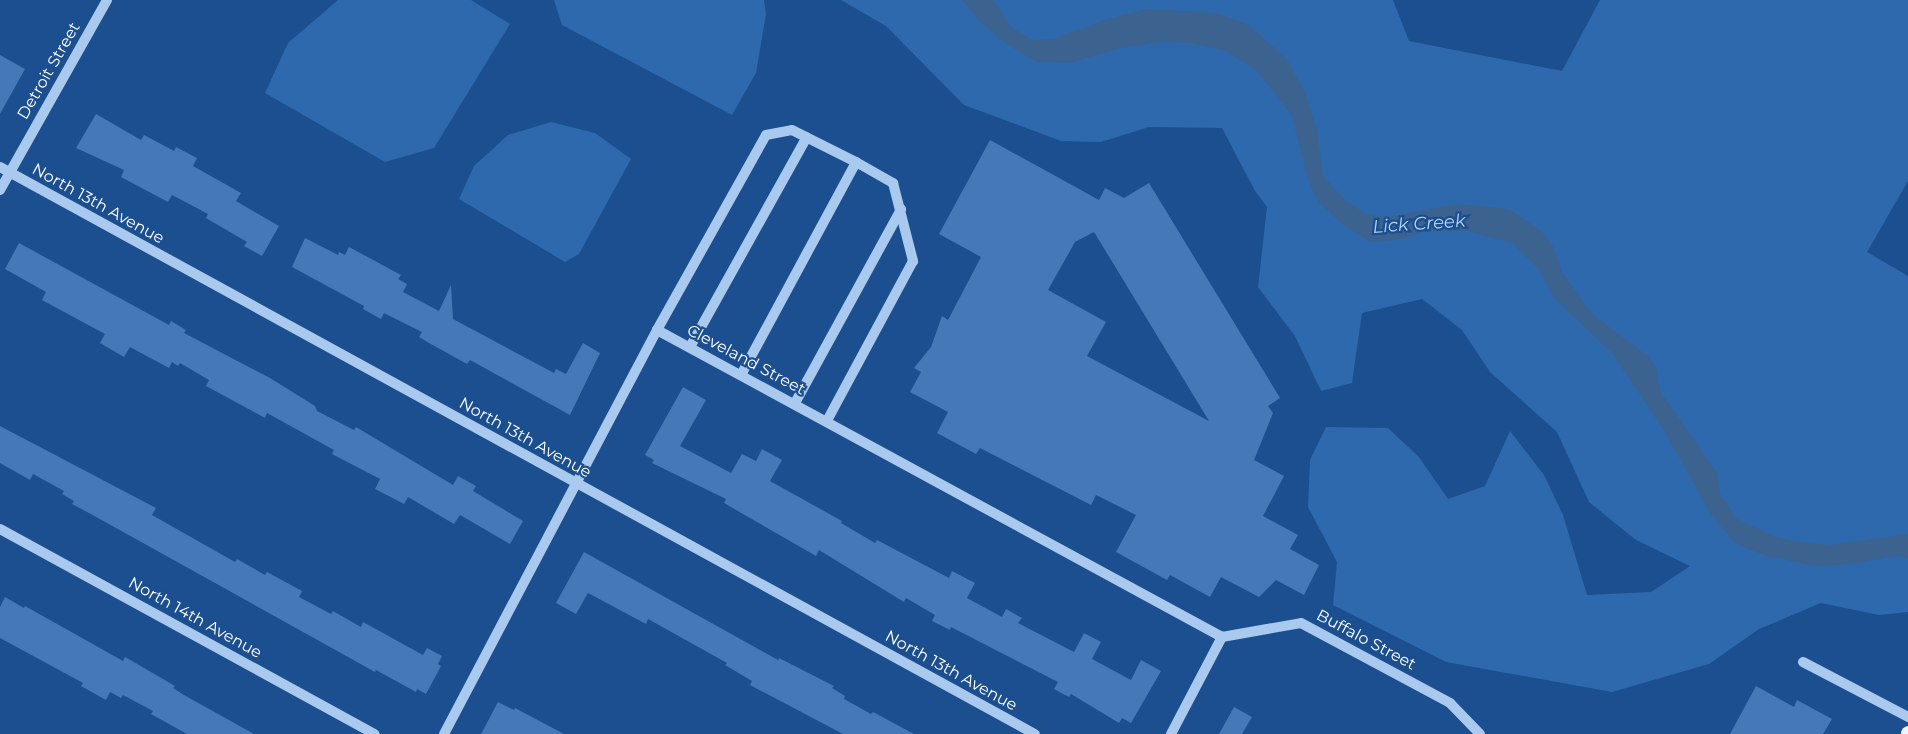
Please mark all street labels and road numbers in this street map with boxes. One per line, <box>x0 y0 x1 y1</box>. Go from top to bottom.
street label: Detroit Street <box>13 19 85 123</box>
street label: North 13th Avenue <box>29 160 167 248</box>
street label: Cleveland Street <box>684 321 808 399</box>
street label: North 13th Avenue <box>456 394 594 482</box>
street label: North 14th Avenue <box>125 573 265 663</box>
street label: Buffalo Street <box>1313 606 1419 674</box>
street label: North 13th Avenue <box>882 627 1020 715</box>

